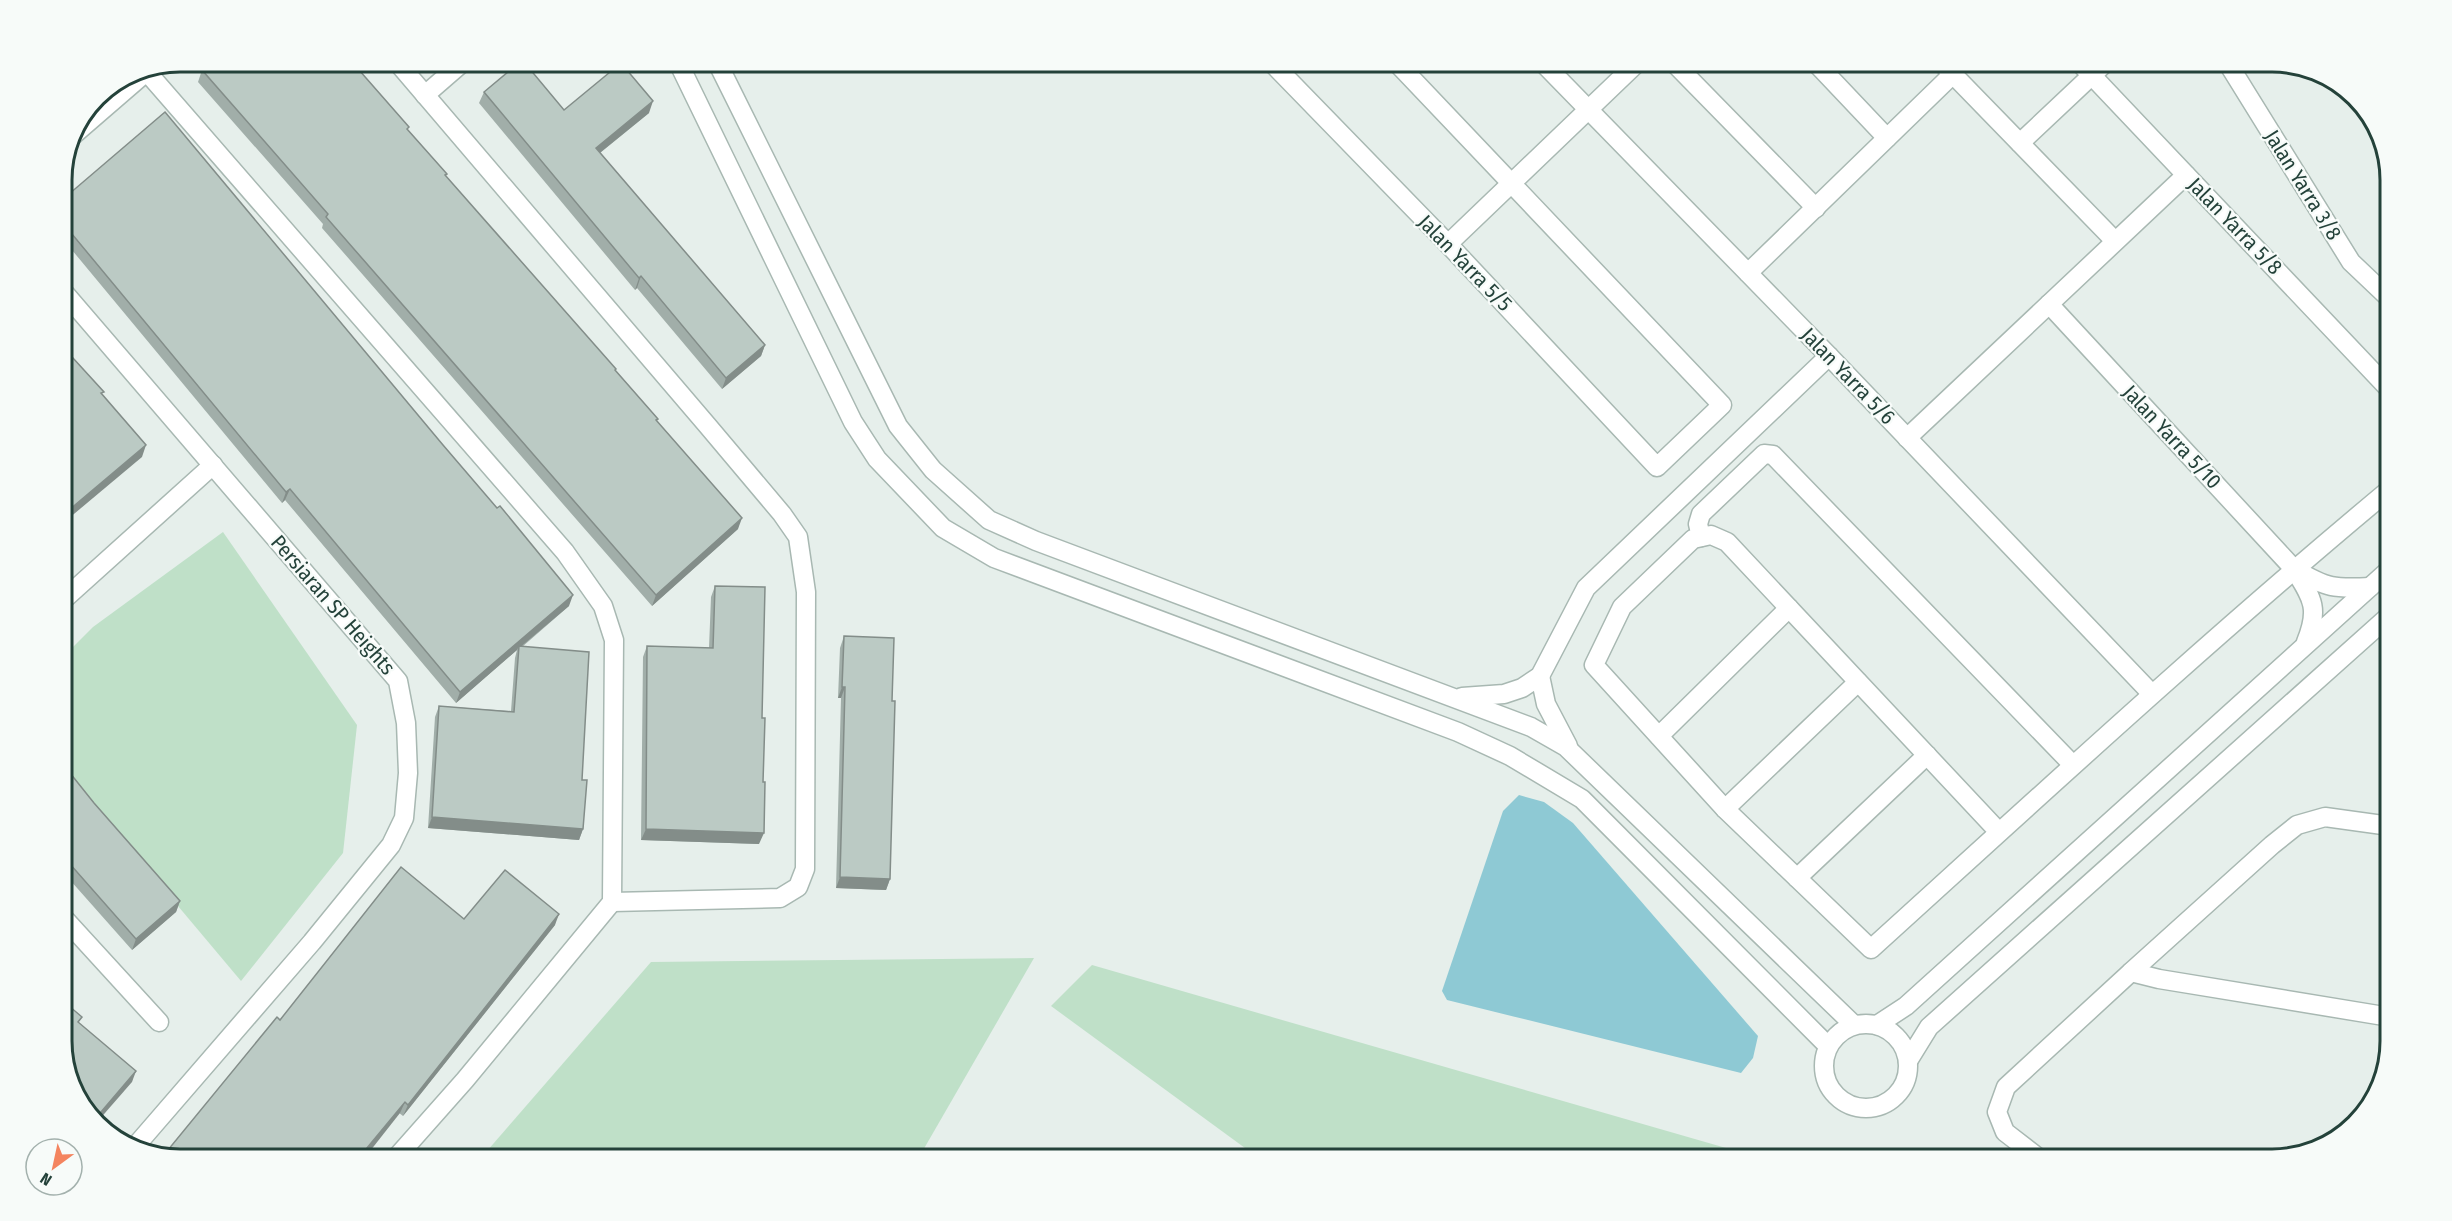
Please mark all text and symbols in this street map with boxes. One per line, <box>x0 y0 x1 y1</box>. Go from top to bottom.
street label: Jalan Yarra 3/8 <box>2259 125 2347 245</box>
street label: Jalan Yarra 5/8 <box>2182 172 2288 280</box>
street label: Jalan Yarra 5/5 <box>1413 209 1517 317</box>
street label: Jalan Yarra 5/6 <box>1795 322 1901 430</box>
street label: Jalan Yarra 5/10 <box>2117 380 2227 494</box>
street label: Persiaran SP Heights <box>265 530 401 680</box>
north arrow <box>24 1137 84 1197</box>
text: N <box>37 1169 55 1190</box>

